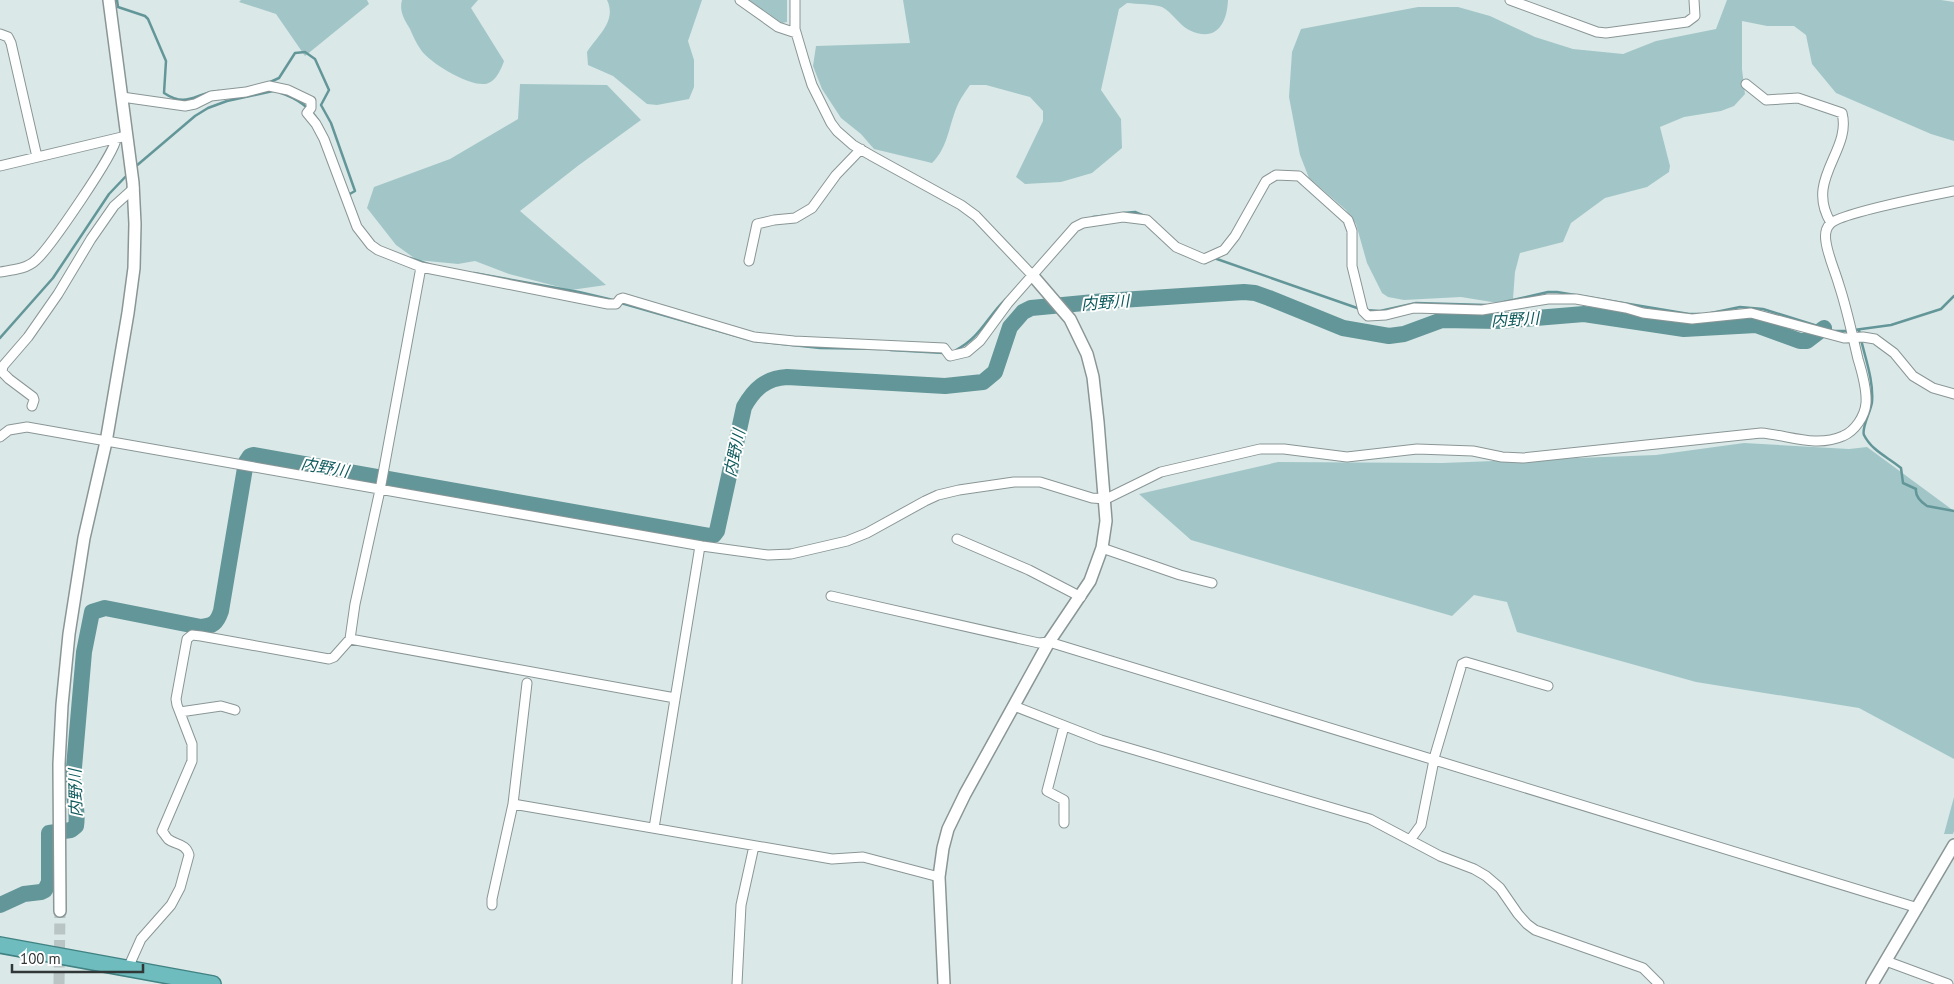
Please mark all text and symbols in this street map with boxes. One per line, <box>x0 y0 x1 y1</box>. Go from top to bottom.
water label: 内野川 <box>1080 290 1132 314</box>
water label: 内野川 <box>1491 308 1541 330</box>
water label: 内野川 <box>719 425 749 479</box>
water label: 内野川 <box>300 453 352 481</box>
water label: 内野川 <box>65 767 85 817</box>
scale bar <box>12 942 144 974</box>
text: 100 m <box>20 949 61 968</box>

